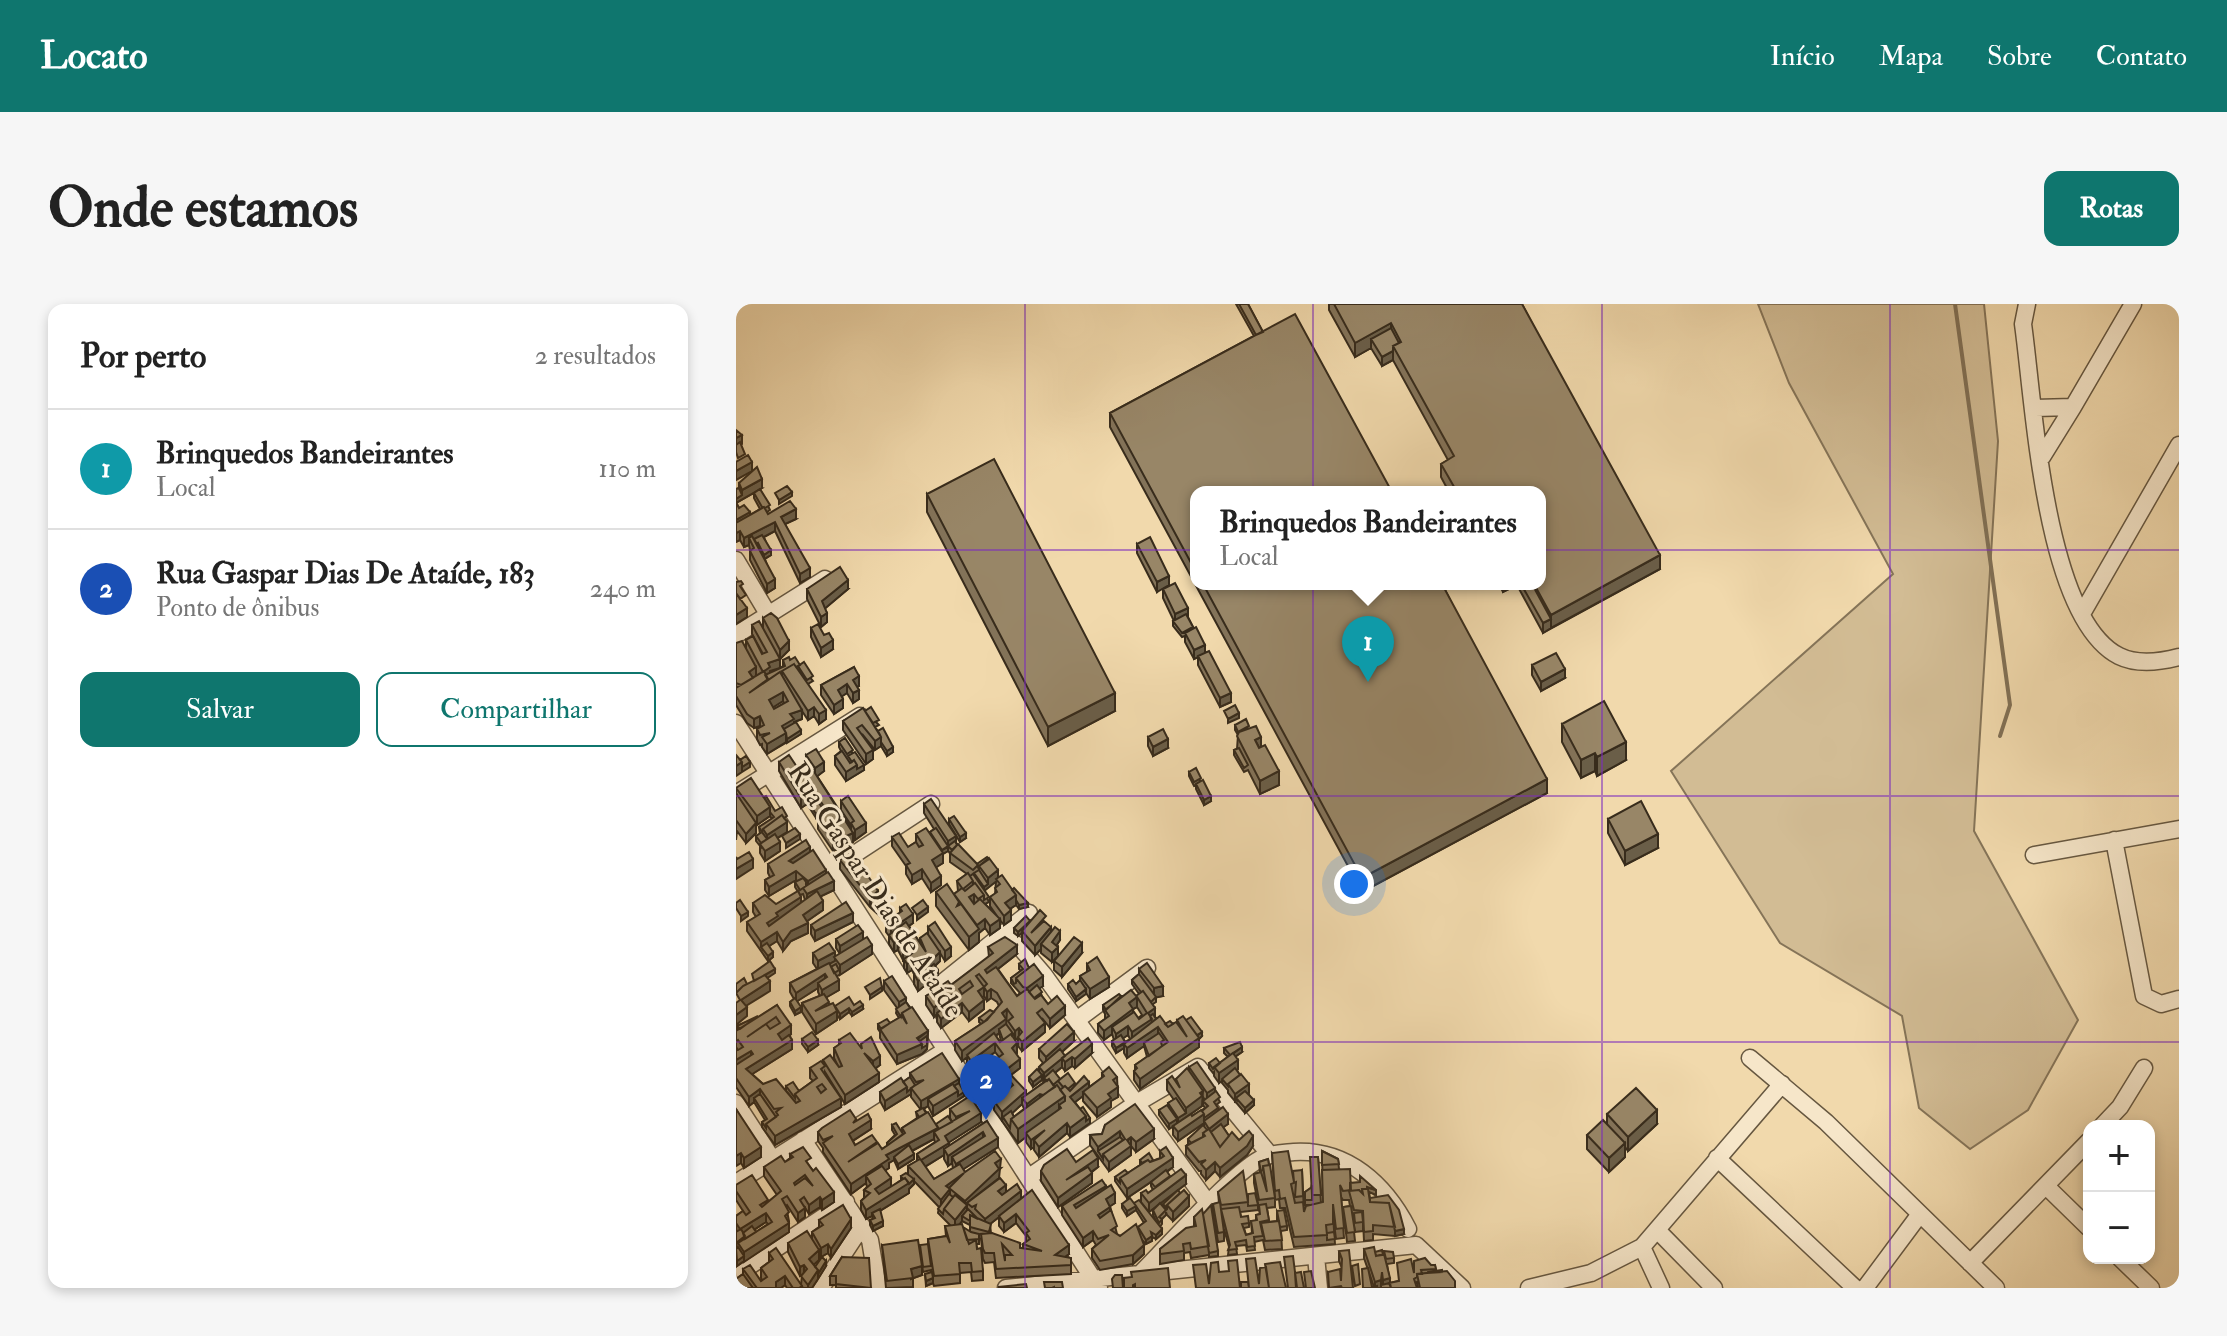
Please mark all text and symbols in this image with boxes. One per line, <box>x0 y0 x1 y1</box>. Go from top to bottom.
text: Locato <box>40 32 147 80</box>
text: Início <box>1770 39 1835 74</box>
text: Mapa <box>1879 39 1943 74</box>
text: Sobre <box>1987 39 2052 74</box>
text: Contato <box>2096 39 2187 74</box>
button: Rotas <box>2044 171 2179 246</box>
text: Onde estamos <box>48 173 358 244</box>
text: Por perto <box>80 335 206 378</box>
text: 2 resultados <box>535 340 656 372</box>
text: Brinquedos Bandeirantes <box>156 435 454 472</box>
text: 1 <box>101 453 111 485</box>
text: 110 m <box>599 453 656 485</box>
text: Local <box>156 472 215 504</box>
popup <box>1190 486 1546 590</box>
text: Brinquedos Bandeirantes <box>1219 504 1517 541</box>
text: Local <box>1219 541 1279 573</box>
text: Rua Gaspar Dias De Ataíde, 183 <box>156 555 535 592</box>
text: 2 <box>99 573 113 605</box>
text: 240 m <box>590 573 656 605</box>
text: Ponto de ônibus <box>156 592 319 624</box>
pin: 1 <box>1342 616 1394 682</box>
button: Salvar <box>80 672 360 747</box>
button: Compartilhar <box>376 672 656 747</box>
street label: Rua Gaspar Dias de Ataíde <box>779 755 971 1025</box>
your location <box>1334 864 1374 904</box>
pin: 2 <box>960 1054 1012 1120</box>
map controls <box>2083 1120 2155 1264</box>
button: + <box>2083 1120 2155 1192</box>
button: − <box>2083 1192 2155 1264</box>

